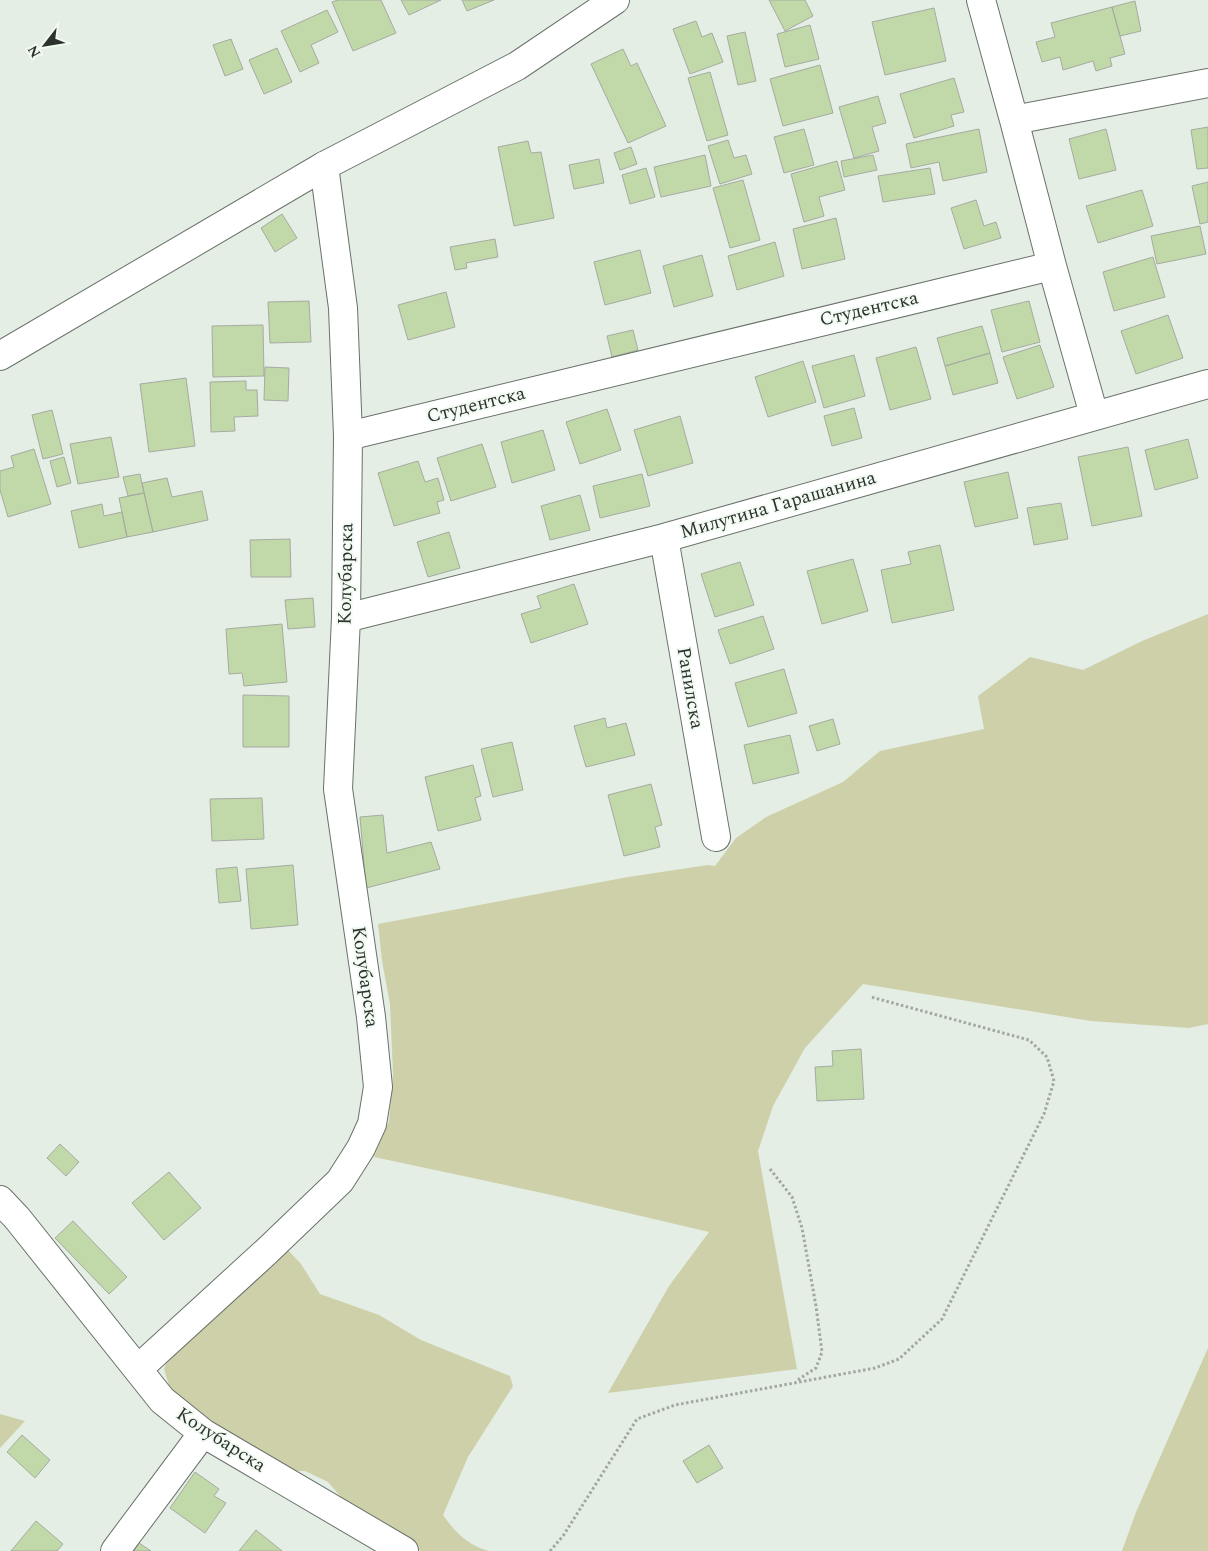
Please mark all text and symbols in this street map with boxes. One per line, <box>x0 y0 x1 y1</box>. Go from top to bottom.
north arrow <box>20 20 70 70</box>
text: N <box>22 41 46 62</box>
street label: Студентска <box>817 283 922 334</box>
street label: Студентска <box>424 379 529 431</box>
street label: Милутина Гарашанина <box>677 463 880 547</box>
street label: Колубарска <box>331 522 361 625</box>
street label: Ранилска <box>669 645 712 732</box>
street label: Колубарска <box>344 924 387 1030</box>
street label: Колубарска <box>170 1400 272 1480</box>

